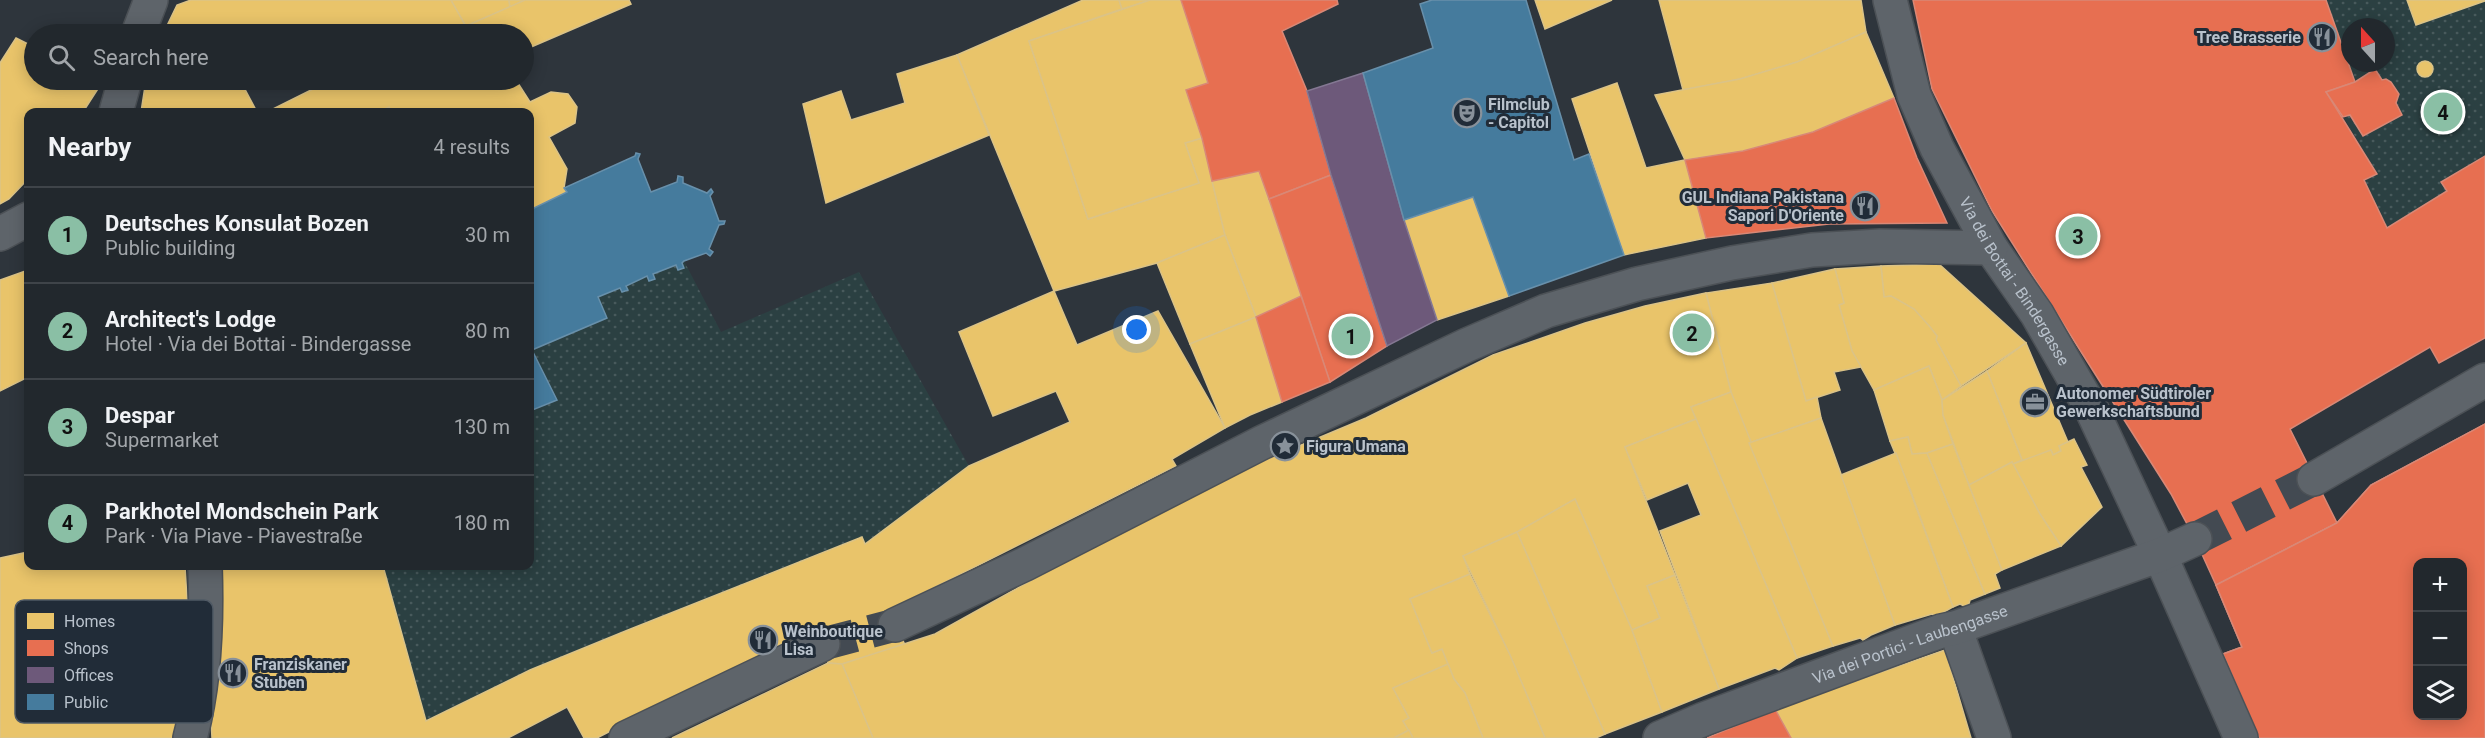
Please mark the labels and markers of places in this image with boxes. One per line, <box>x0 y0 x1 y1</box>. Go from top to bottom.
restaurant icon: Tree Brasserie <box>2306 21 2338 53</box>
place label: Tree Brasserie <box>2196 28 2301 47</box>
pin: 4 <box>2424 90 2462 134</box>
place label: Filmclub - Capitol <box>1488 95 1550 132</box>
theatre icon: Filmclub - Capitol <box>1451 97 1483 129</box>
place label: GUL Indiana Pakistana Sapori D'Oriente <box>1682 188 1844 225</box>
restaurant icon: GUL Indiana Pakistana Sapori D'Oriente <box>1849 190 1881 222</box>
pin: 3 <box>2058 214 2098 258</box>
pin: 2 <box>1672 310 1712 356</box>
pin: 1 <box>1332 314 1370 358</box>
place label: Autonomer Südtiroler Gewerkschaftsbund <box>2056 384 2211 421</box>
office icon: Autonomer Südtiroler Gewerkschaftsbund <box>2019 386 2051 418</box>
place icon: Figura Umana <box>1269 430 1301 462</box>
place label: Figura Umana <box>1306 437 1406 456</box>
place label: Weinboutique Lisa <box>784 622 883 659</box>
restaurant icon: Weinboutique Lisa <box>747 624 779 656</box>
place label: Franziskaner Stuben <box>254 655 347 692</box>
restaurant icon: Franziskaner Stuben <box>217 657 249 689</box>

